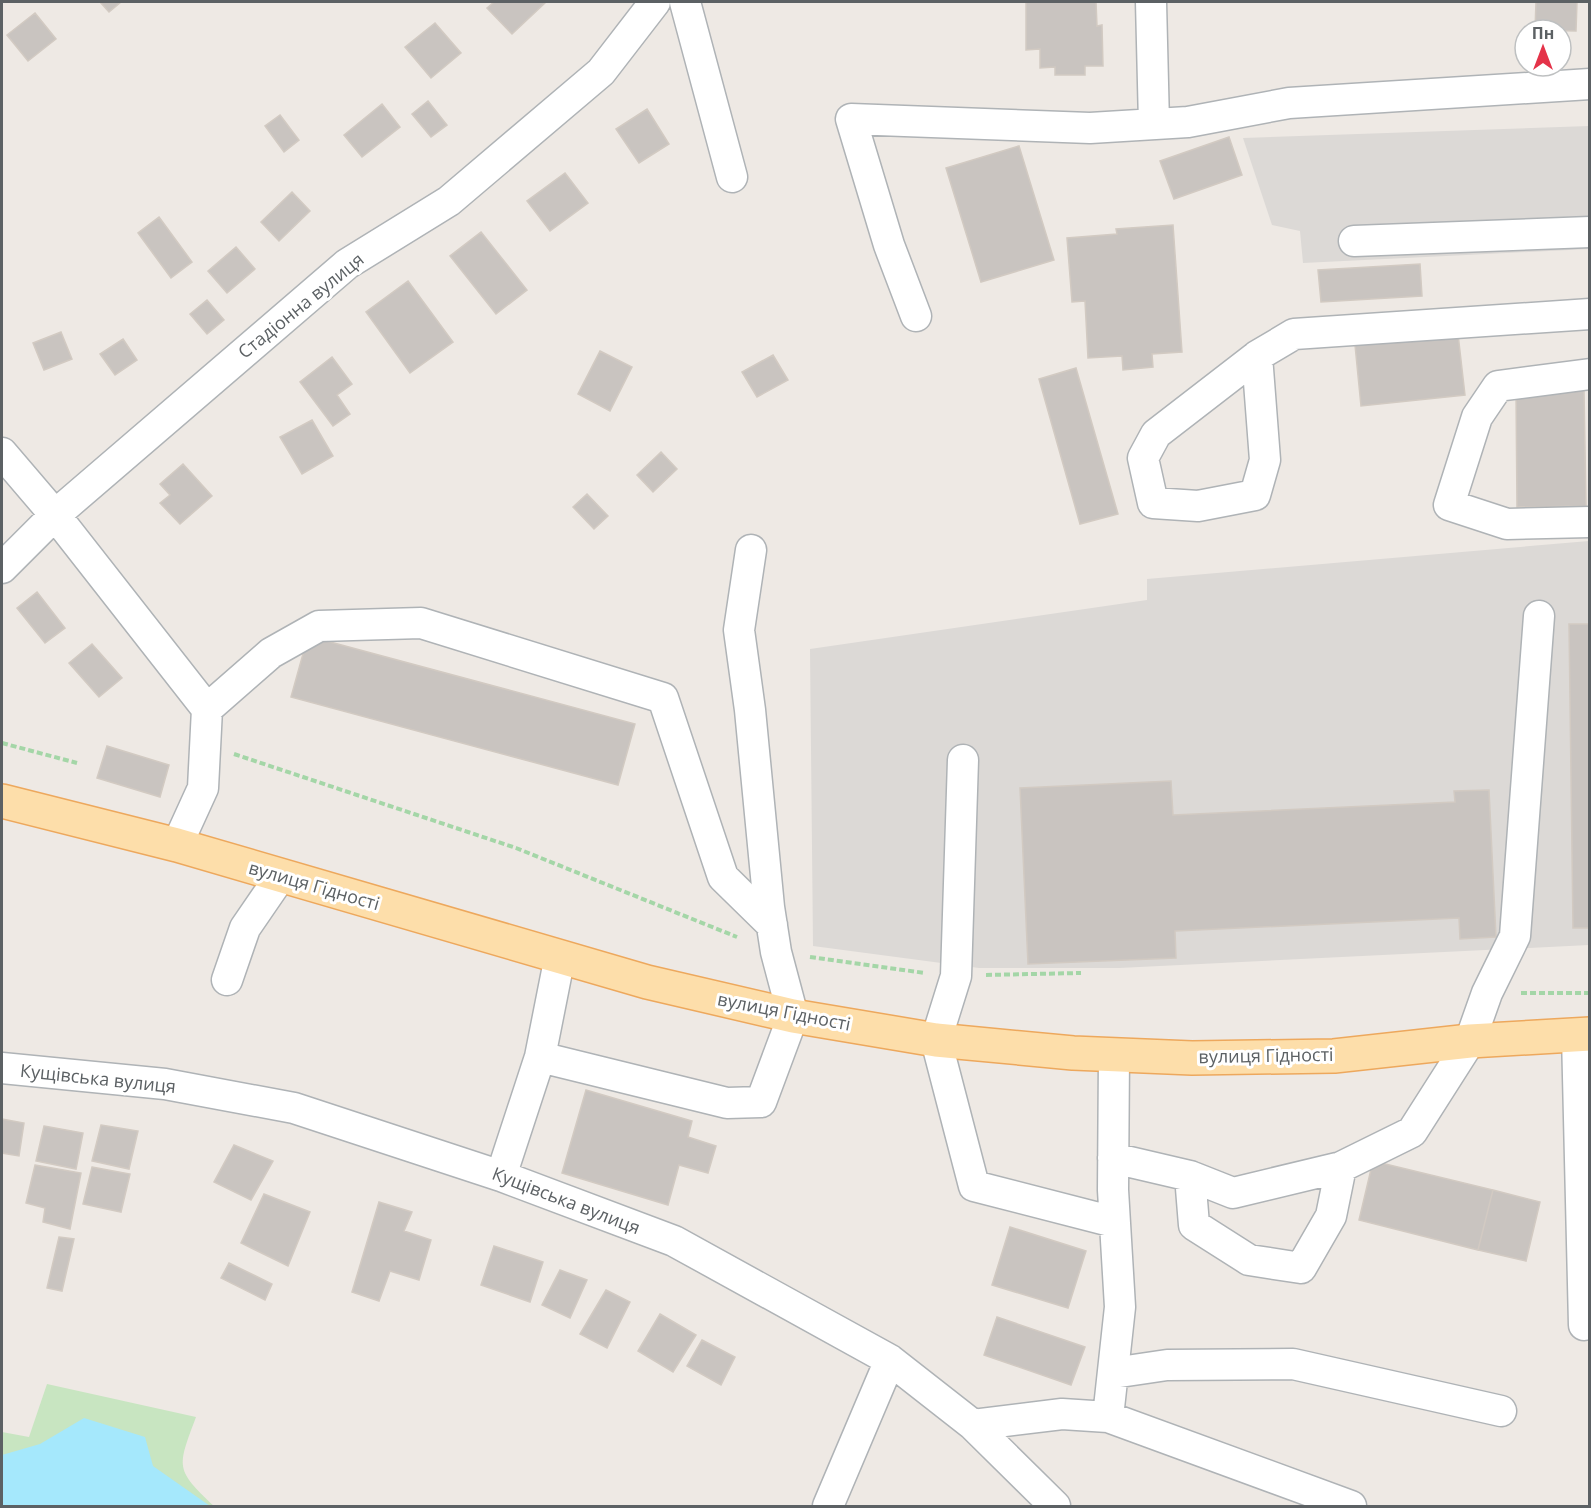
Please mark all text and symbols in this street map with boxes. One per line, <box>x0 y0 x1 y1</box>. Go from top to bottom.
north arrow <box>1513 18 1573 78</box>
text: Пн <box>1532 22 1554 44</box>
street label: Стадіонна вулиця <box>232 247 368 363</box>
street label: вулиця Гідності <box>246 855 383 915</box>
street label: вулиця Гідності <box>716 986 853 1036</box>
street label: вулиця Гідності <box>1198 1042 1334 1068</box>
street label: Кущівська вулиця <box>19 1058 177 1098</box>
street label: Кущівська вулиця <box>489 1161 644 1239</box>

